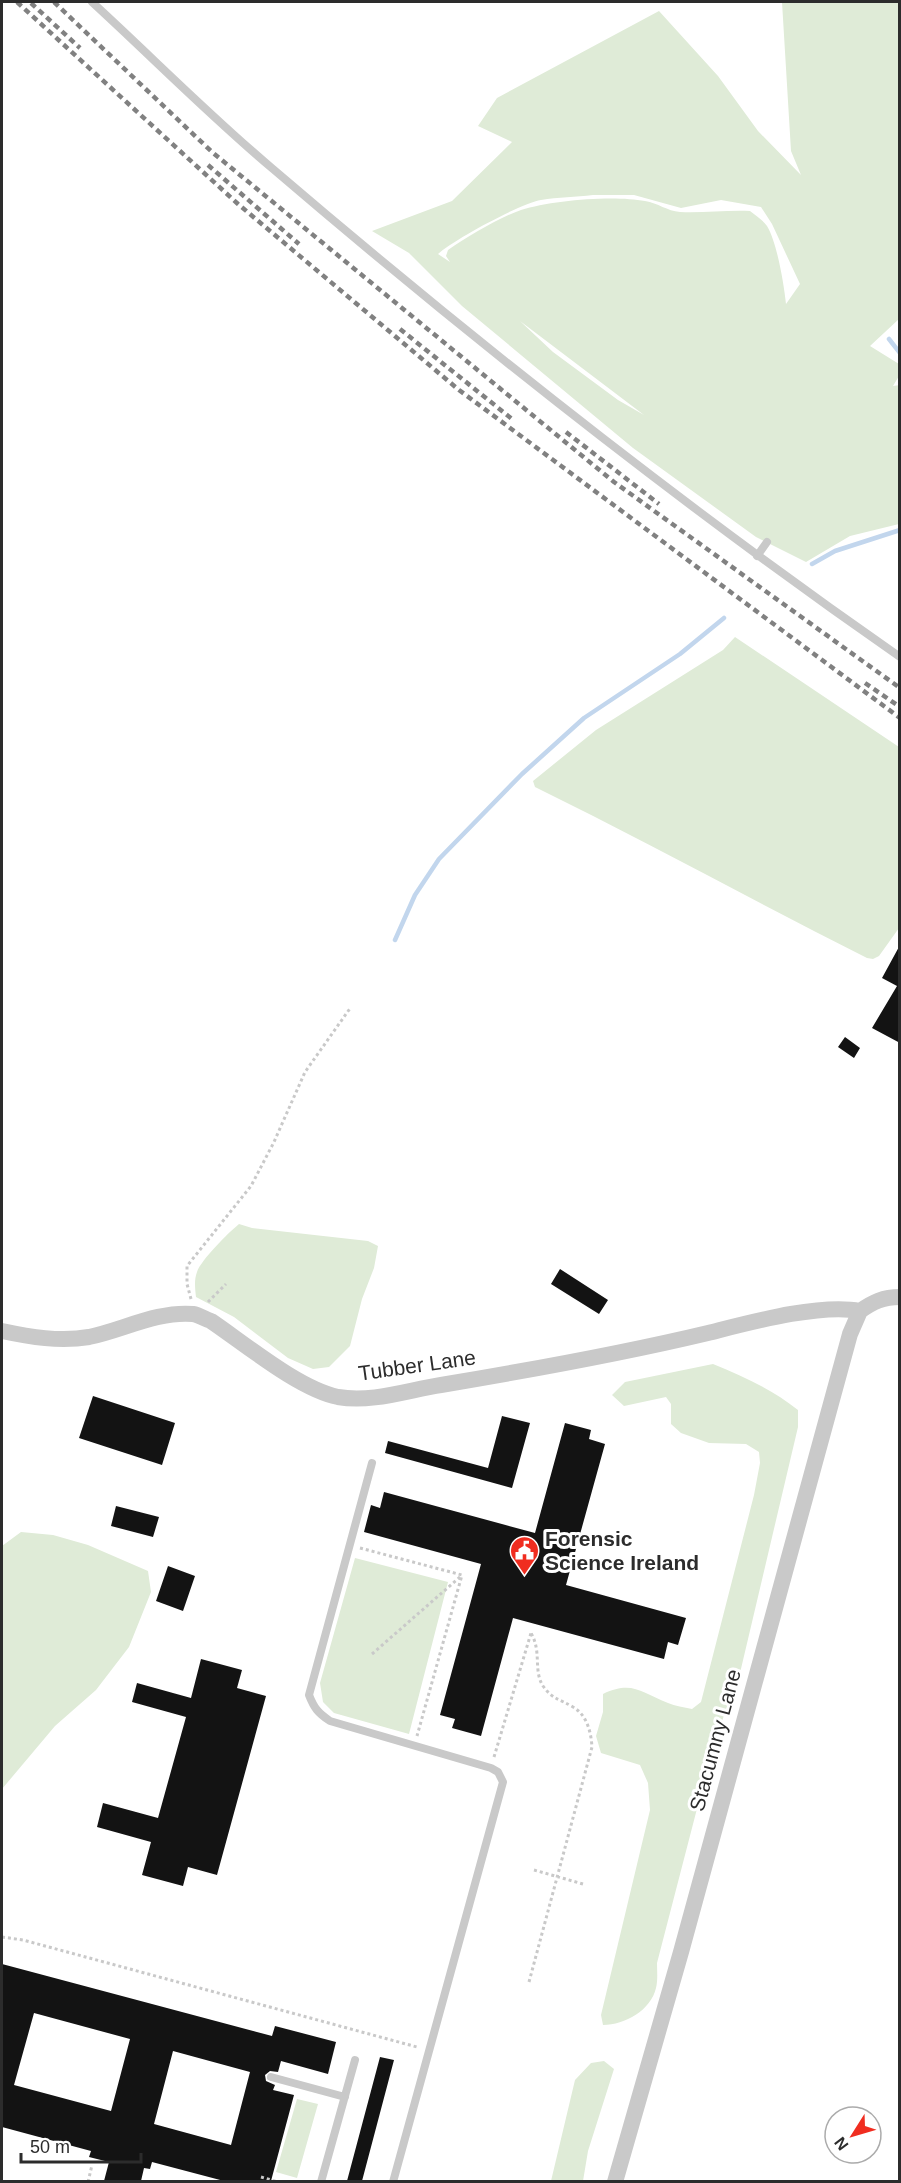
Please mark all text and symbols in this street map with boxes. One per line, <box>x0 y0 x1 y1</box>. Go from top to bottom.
street label: Tubber Lane <box>357 1345 477 1385</box>
place label: Forensic Science Ireland <box>545 1527 699 1574</box>
public building icon: Forensic Science Ireland <box>508 1534 540 1576</box>
street label: Stacumny Lane <box>685 1667 745 1813</box>
north arrow <box>823 2105 883 2165</box>
scale bar <box>21 2126 141 2164</box>
text: N <box>831 2134 852 2153</box>
text: 50 m <box>30 2137 70 2157</box>

